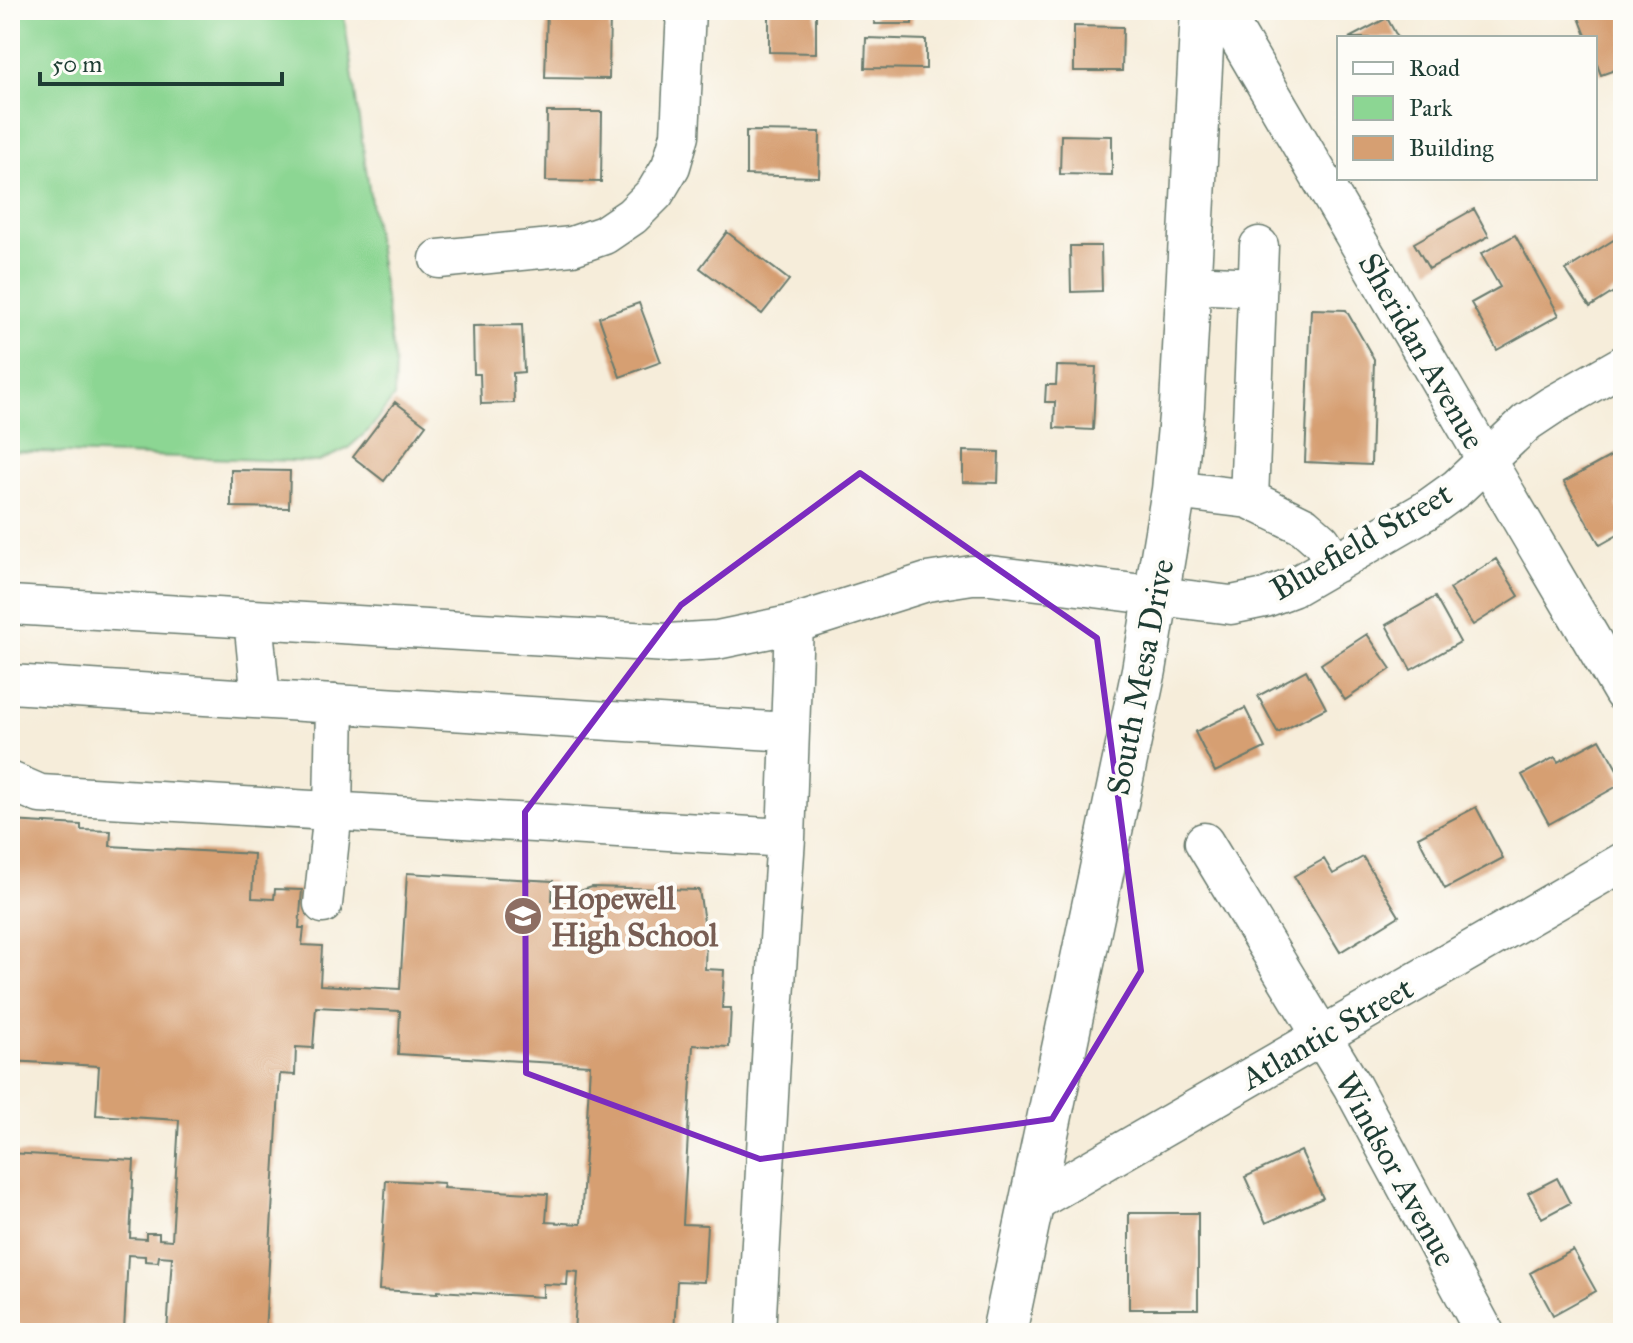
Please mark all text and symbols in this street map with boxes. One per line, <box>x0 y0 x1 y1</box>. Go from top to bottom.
scale bar <box>40 36 282 86</box>
legend <box>1337 36 1597 180</box>
text: 50 m <box>52 49 102 79</box>
text: Road <box>1409 53 1460 83</box>
text: Park <box>1409 93 1453 123</box>
text: Building <box>1409 133 1494 163</box>
street label: Sheridan Avenue <box>1350 246 1493 456</box>
street label: Bluefield Street <box>1264 474 1459 609</box>
street label: South Mesa Drive <box>1098 556 1183 799</box>
place label: Hopewell High School <box>551 879 719 955</box>
school or university icon: Hopewell High School <box>502 895 544 937</box>
street label: Atlantic Street <box>1233 969 1420 1099</box>
street label: Windsor Avenue <box>1326 1066 1465 1273</box>

